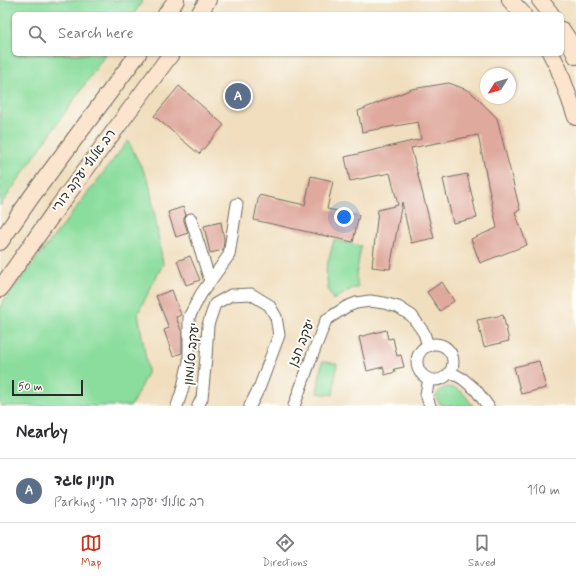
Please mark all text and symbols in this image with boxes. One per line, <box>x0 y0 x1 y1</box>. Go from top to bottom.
search box <box>12 12 564 56</box>
icon: search <box>26 23 48 45</box>
text: Search here <box>58 24 134 44</box>
north arrow <box>480 68 516 104</box>
pin: A <box>225 81 251 111</box>
street label: רב אלוף יעקב דורי <box>48 126 120 216</box>
your location <box>334 207 354 227</box>
street label: יעקב חזן <box>285 317 319 369</box>
street label: יעקב סלומון <box>180 322 204 386</box>
scale bar <box>12 378 83 397</box>
text: 50 m <box>18 380 43 394</box>
text: Nearby <box>16 421 68 443</box>
text: חניון אגד <box>54 471 115 491</box>
text: A <box>25 482 33 499</box>
text: 110 m <box>527 482 560 499</box>
text: Parking · רב אלוף יעקב דורי <box>54 494 204 511</box>
tab: Map <box>80 532 102 570</box>
tab: Directions <box>262 532 308 570</box>
tab: Saved <box>468 532 496 570</box>

